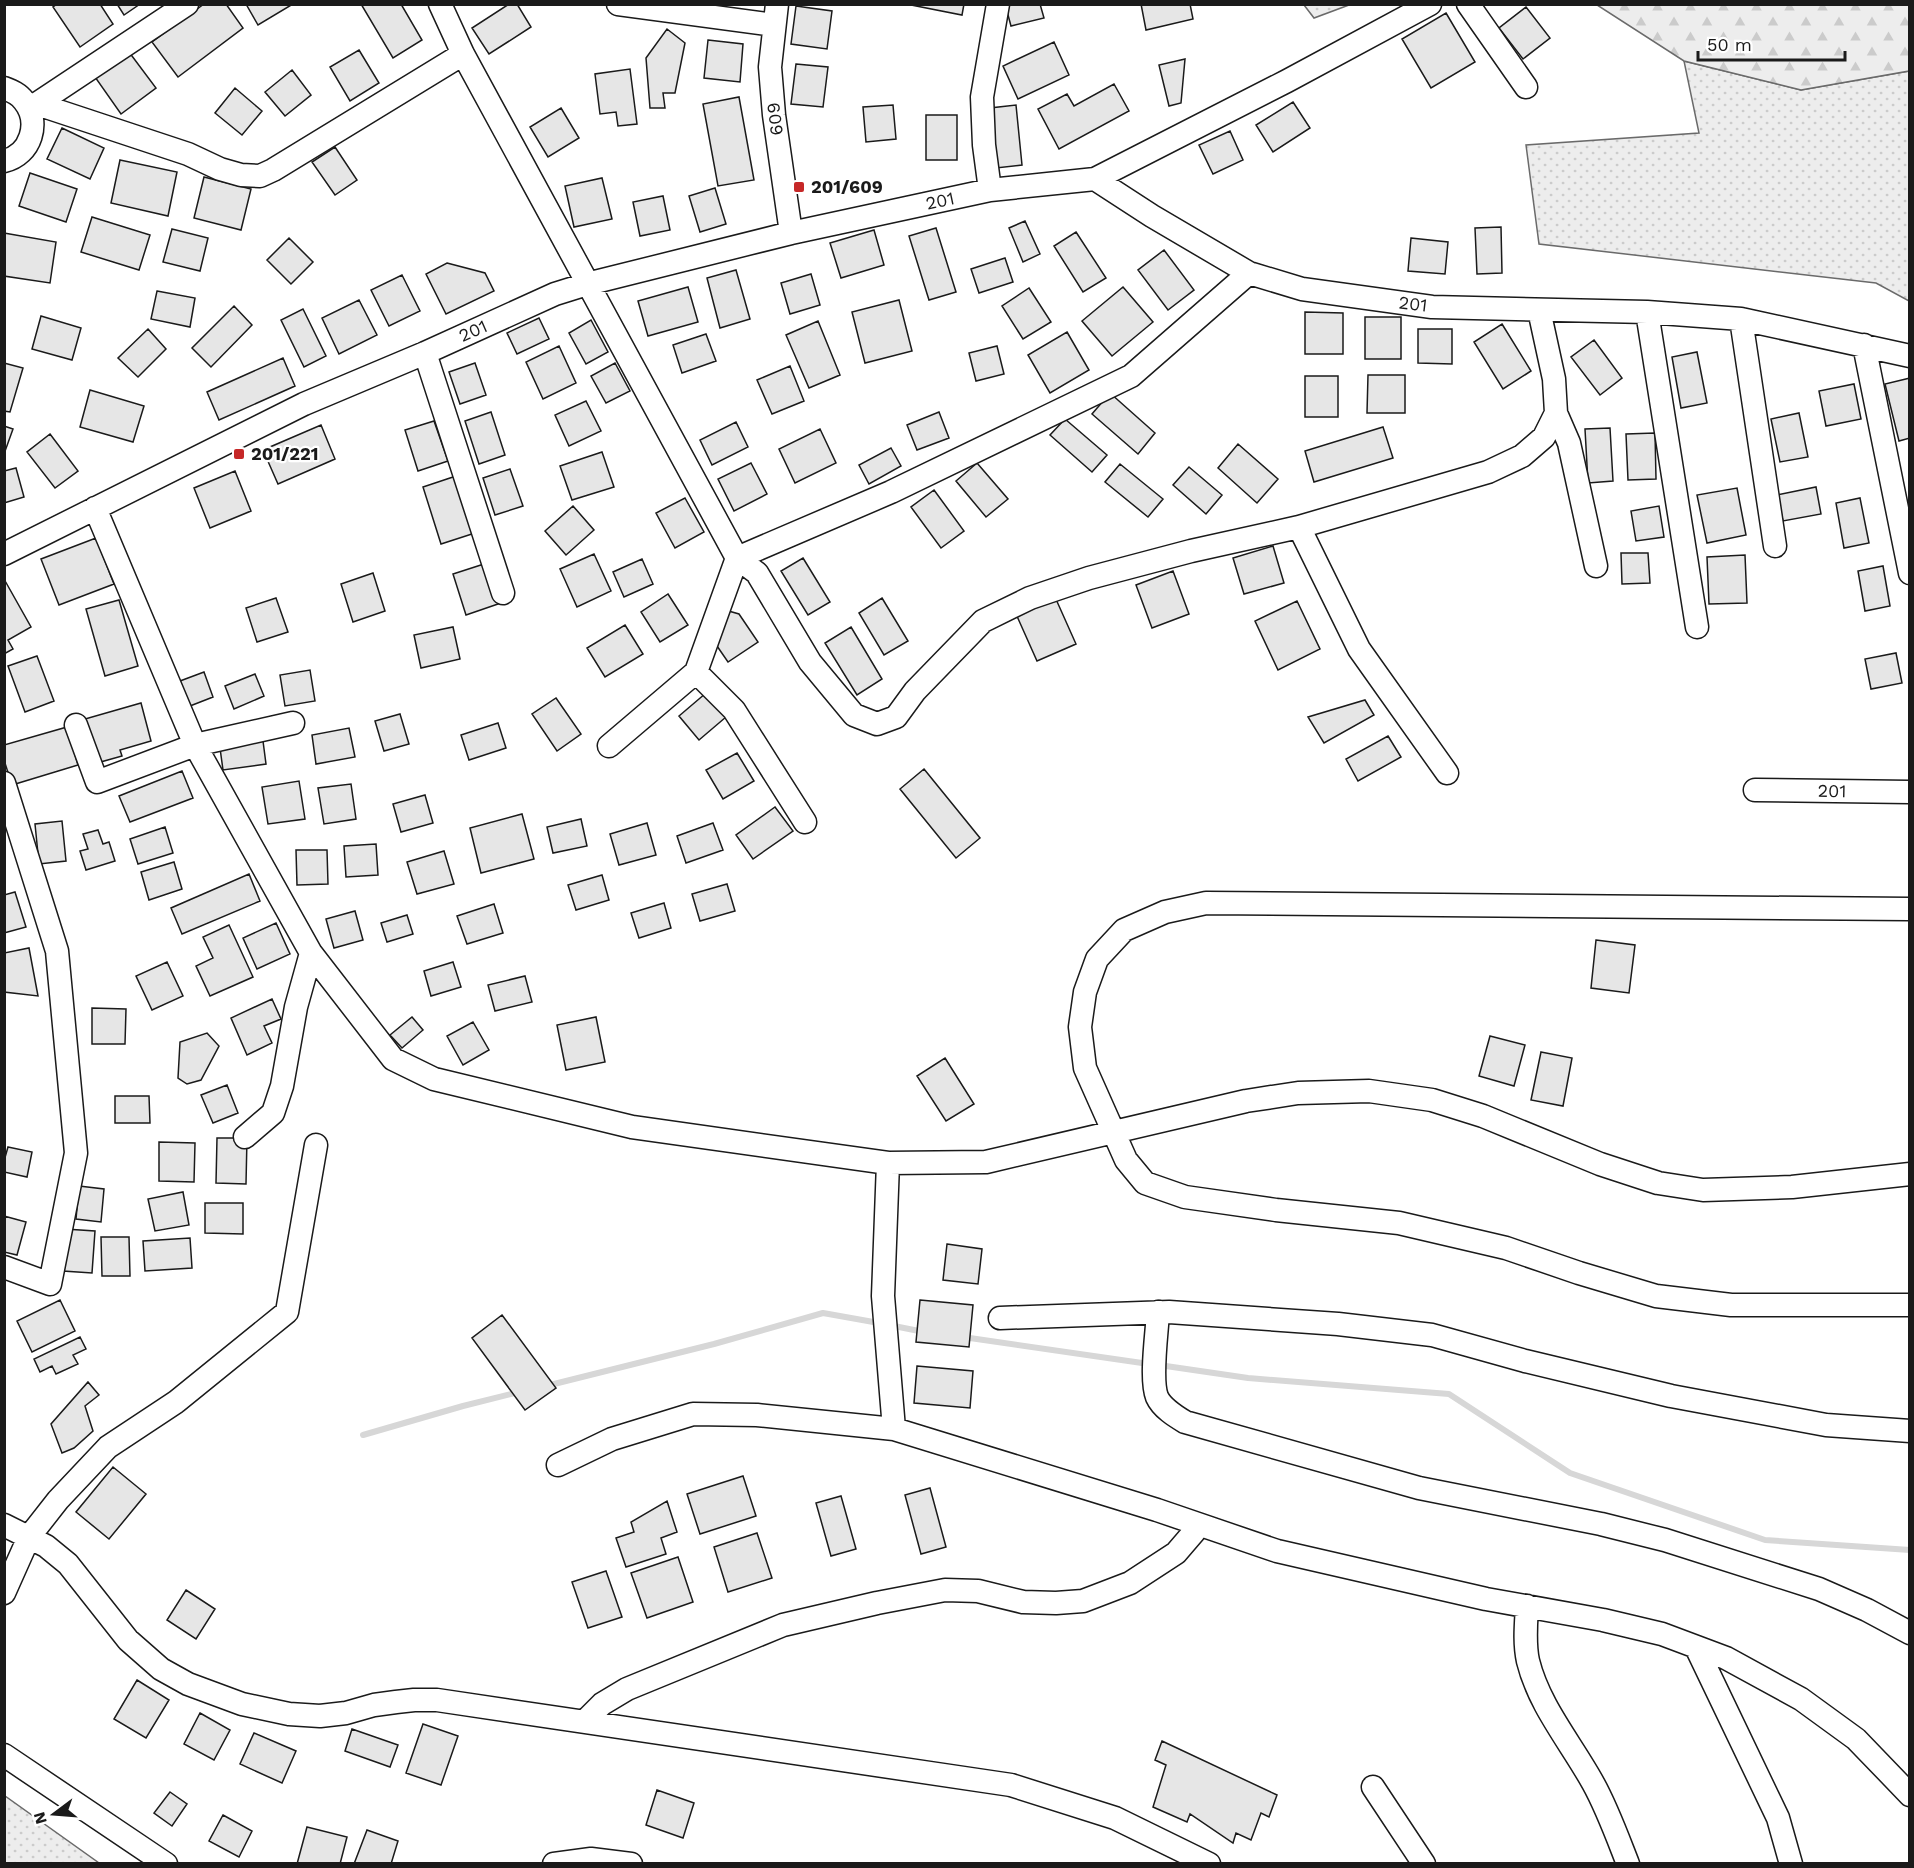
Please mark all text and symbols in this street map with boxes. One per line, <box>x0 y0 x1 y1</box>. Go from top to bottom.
scale bar <box>1698 24 1845 62</box>
text: 50 m <box>1707 34 1752 55</box>
street label: 609 <box>762 101 787 137</box>
place label: 201/609 <box>811 176 883 197</box>
marker: 201/609 <box>792 180 806 194</box>
street label: 201 <box>924 187 956 214</box>
street label: 201 <box>1398 291 1429 316</box>
street label: 201 <box>455 315 490 346</box>
place label: 201/221 <box>251 443 319 464</box>
marker: 201/221 <box>232 447 246 461</box>
street label: 201 <box>1817 780 1847 801</box>
north arrow <box>24 1784 84 1844</box>
text: N <box>29 1810 51 1826</box>

